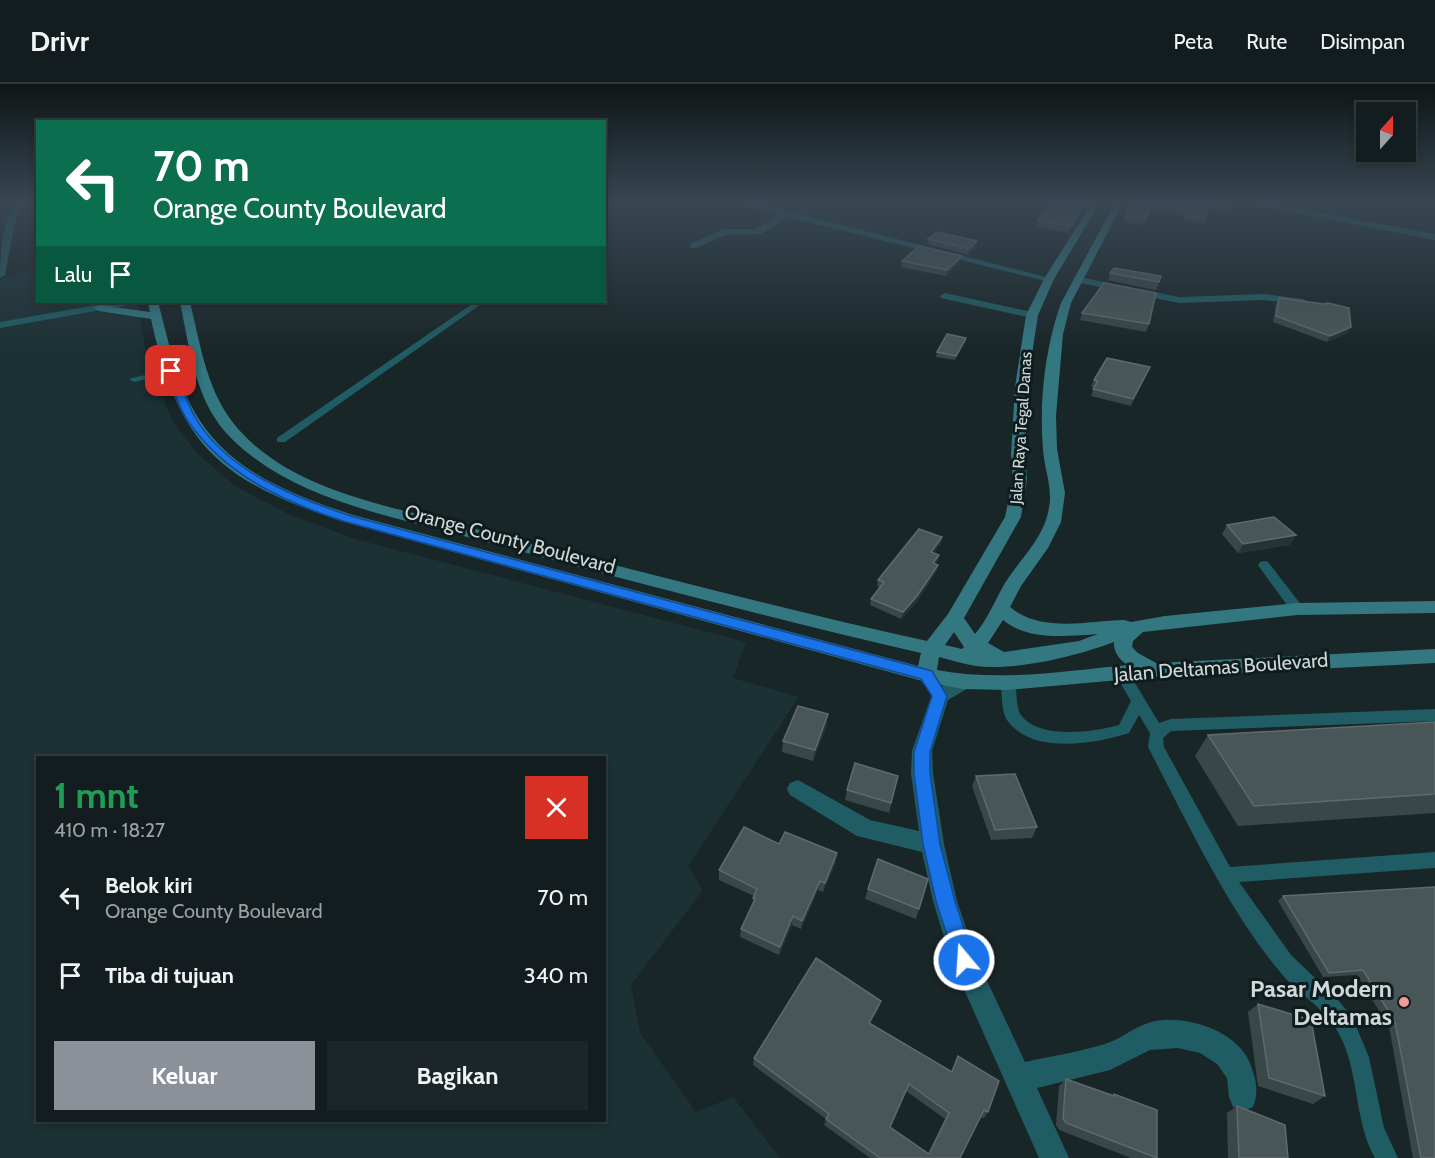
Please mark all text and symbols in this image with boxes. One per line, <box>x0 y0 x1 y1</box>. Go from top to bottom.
text: Drivr <box>30 24 89 58</box>
text: Peta <box>1174 29 1213 54</box>
text: Rute <box>1246 29 1287 54</box>
text: Disimpan <box>1320 29 1405 54</box>
north arrow <box>1356 102 1416 162</box>
map controls <box>1356 102 1416 162</box>
text: 70 m <box>153 140 250 192</box>
icon: left <box>54 144 132 222</box>
text: Orange County Boulevard <box>153 192 447 225</box>
icon: arrive <box>104 258 137 291</box>
text: Lalu <box>54 261 92 288</box>
pin <box>145 345 196 396</box>
street label: Jalan Raya Tegal Danas <box>1006 351 1036 506</box>
icon: arrive <box>154 354 187 387</box>
street label: Orange County Boulevard <box>402 499 618 579</box>
street label: Jalan Deltamas Boulevard <box>1112 648 1329 687</box>
text: 1 mnt <box>54 773 139 817</box>
button: close <box>525 776 588 839</box>
text: 410 m · 18:27 <box>54 818 165 842</box>
text: Belok kiri <box>105 872 192 899</box>
icon: left <box>54 881 87 914</box>
text: 70 m <box>538 884 588 911</box>
text: Orange County Boulevard <box>105 899 322 923</box>
position arrow <box>932 928 996 992</box>
icon: arrive <box>54 959 87 992</box>
text: Tiba di tujuan <box>105 962 234 989</box>
text: 340 m <box>524 962 588 989</box>
place label: Pasar Modern Deltamas <box>1250 974 1392 1031</box>
marker: Pasar Modern Deltamas <box>1397 995 1411 1009</box>
button: Keluar <box>54 1041 315 1110</box>
button: Bagikan <box>327 1041 588 1110</box>

